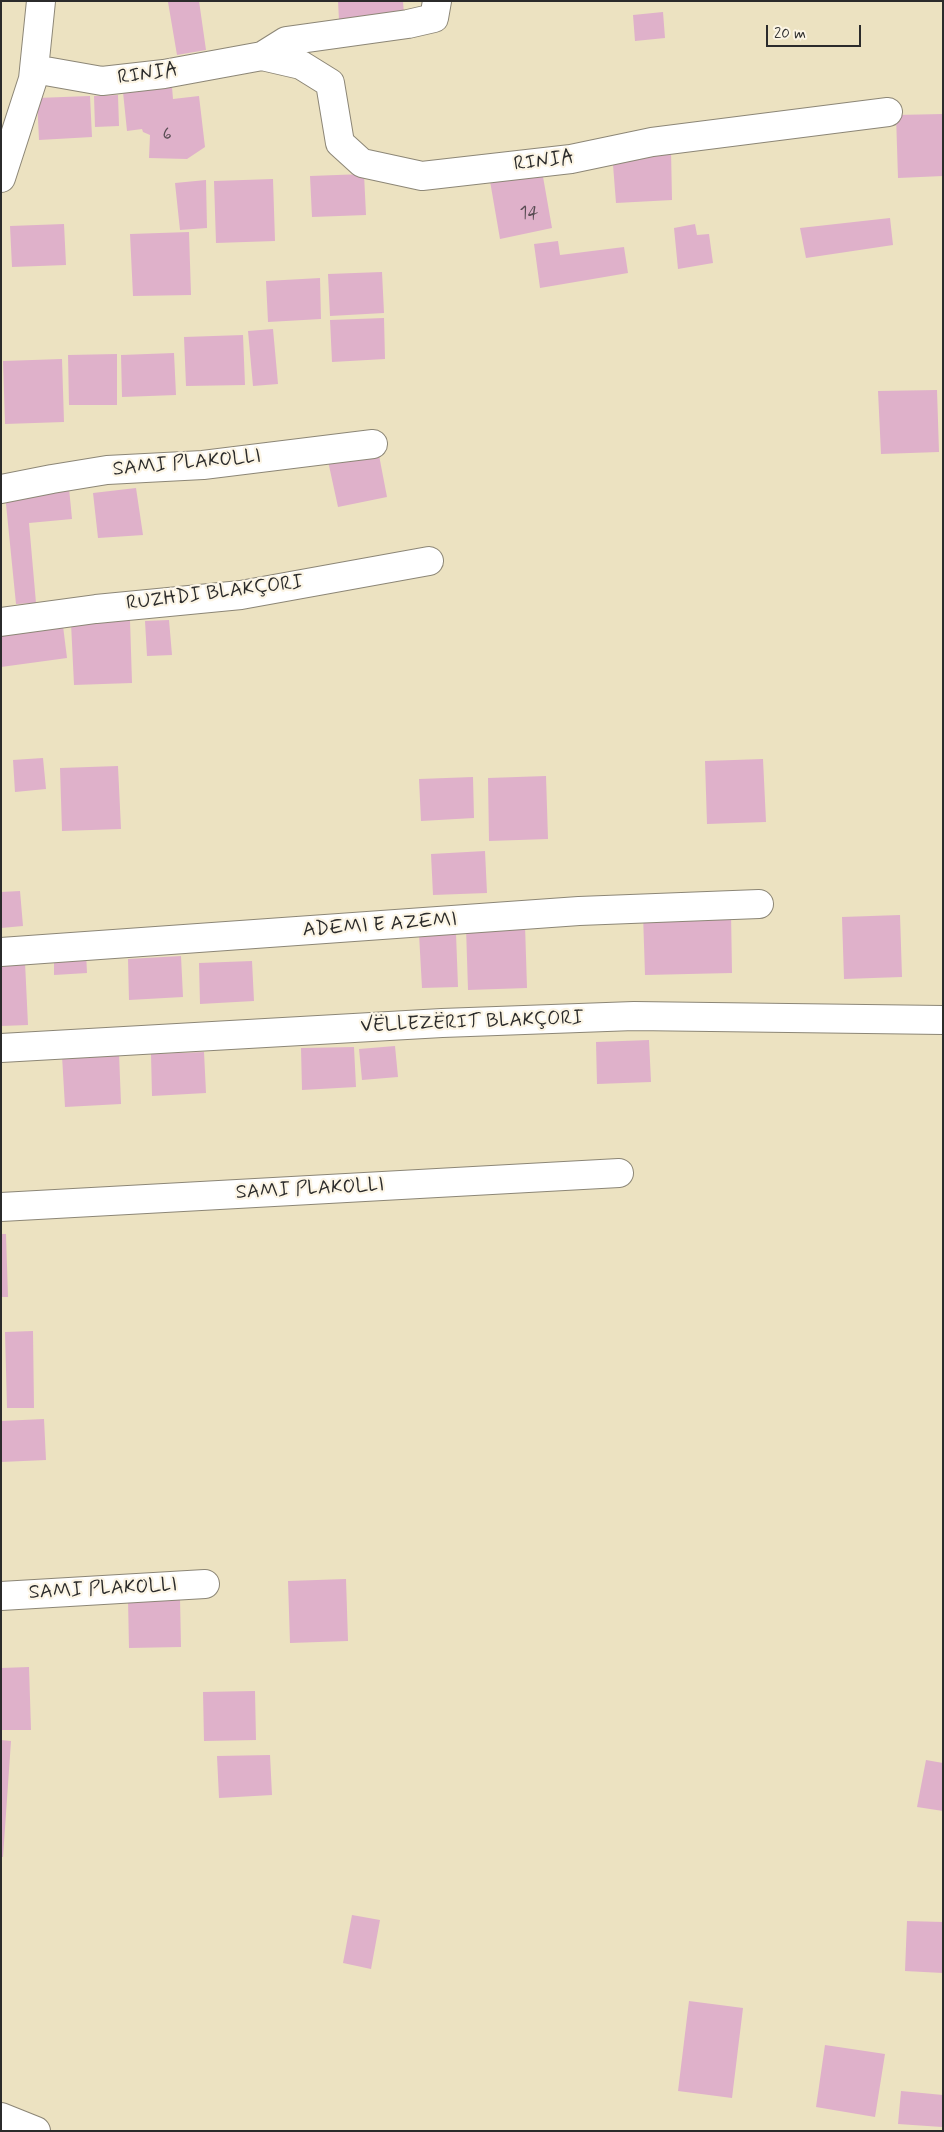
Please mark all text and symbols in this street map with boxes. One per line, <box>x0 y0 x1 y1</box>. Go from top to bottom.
scale bar <box>769 15 864 47</box>
text: 20 m <box>774 24 806 44</box>
street label: RINIA <box>116 59 180 91</box>
house number: 6 <box>162 124 172 146</box>
street label: RINIA <box>512 146 576 178</box>
house number: 14 <box>520 203 538 225</box>
street label: SAMI PLAKOLLI <box>112 446 262 482</box>
street label: RUZHDI BLAKÇORI <box>125 571 305 617</box>
street label: ADEMI E AZEMI <box>302 909 458 943</box>
street label: VËLLEZËRIT BLAKÇORI <box>360 1007 584 1039</box>
street label: SAMI PLAKOLLI <box>235 1174 385 1206</box>
street label: SAMI PLAKOLLI <box>28 1574 178 1606</box>

